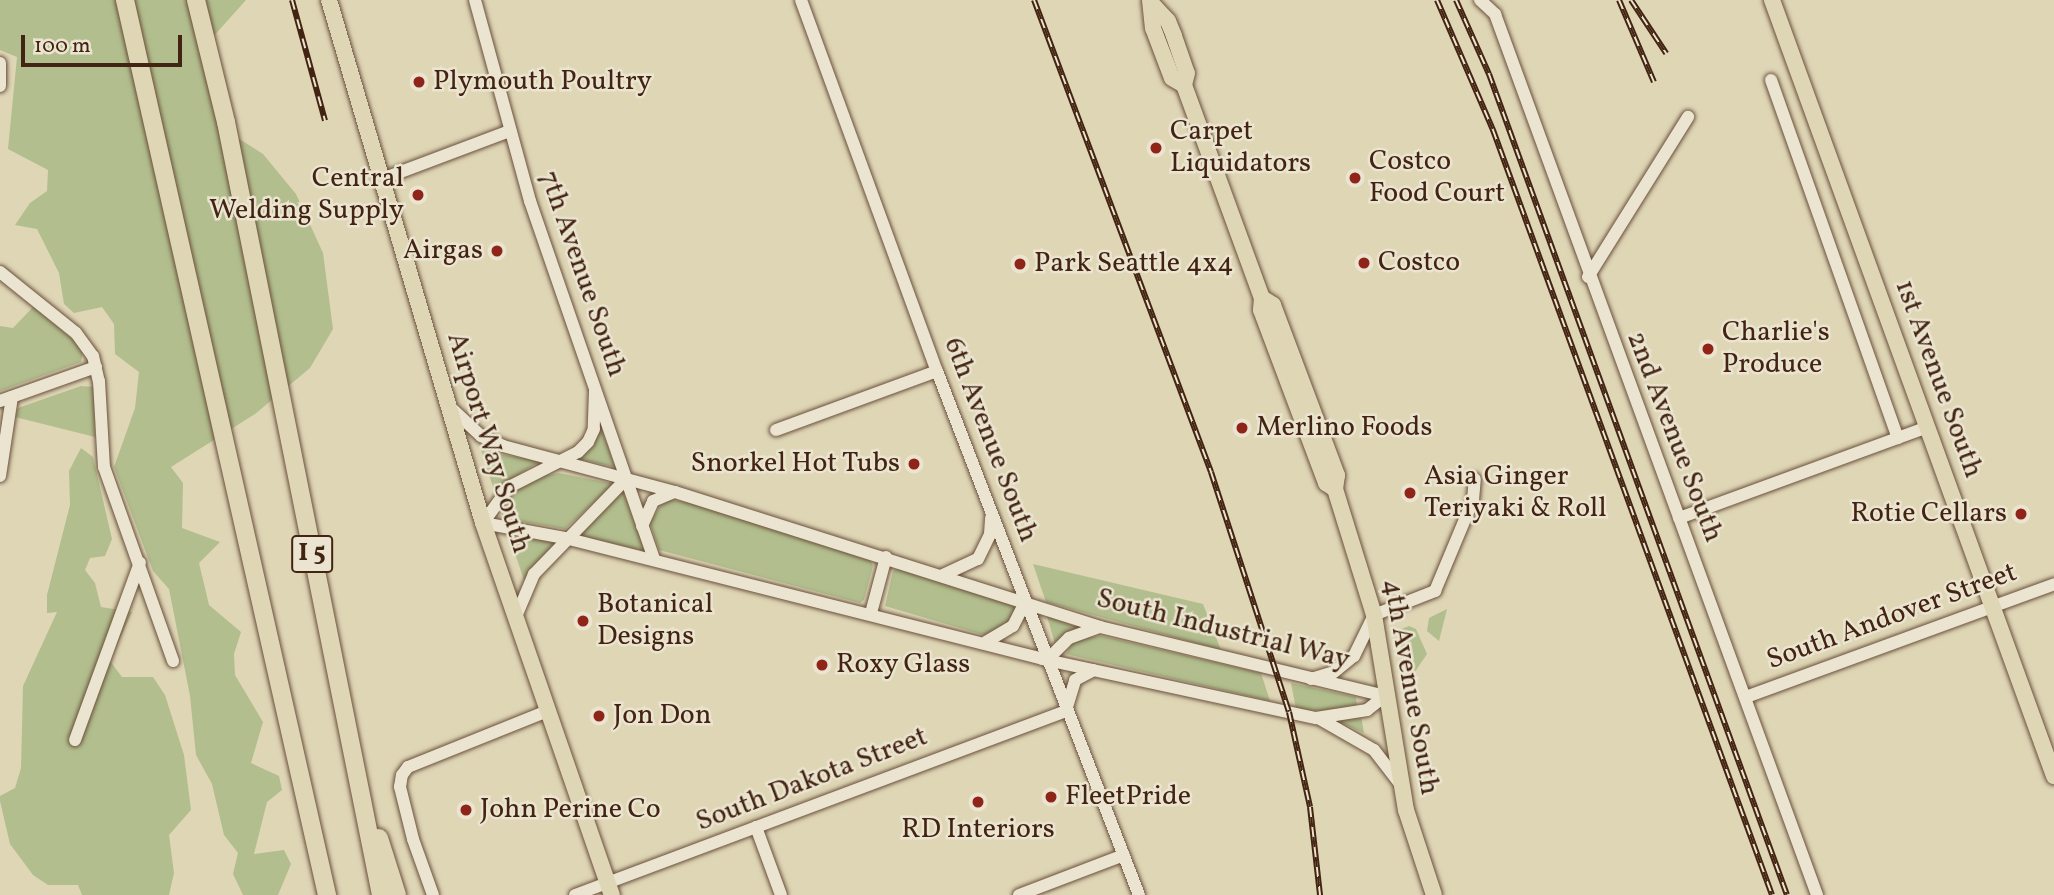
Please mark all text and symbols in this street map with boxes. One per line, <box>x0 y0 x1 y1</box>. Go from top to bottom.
scale bar <box>24 21 186 65</box>
text: 100 m <box>34 32 91 61</box>
place label: Plymouth Poultry <box>433 65 652 99</box>
marker: Plymouth Poultry <box>411 74 427 90</box>
place label: Carpet Liquidators <box>1170 115 1311 181</box>
marker: Carpet Liquidators <box>1148 140 1164 156</box>
place label: Costco Food Court <box>1369 145 1505 211</box>
place label: Central Welding Supply <box>209 162 404 228</box>
street label: 7th Avenue South <box>531 167 633 381</box>
marker: Costco Food Court <box>1347 170 1363 186</box>
marker: Central Welding Supply <box>410 187 426 203</box>
place label: Airgas <box>403 234 483 268</box>
marker: Airgas <box>489 243 505 259</box>
place label: Costco <box>1378 246 1460 280</box>
place label: Park Seattle 4x4 <box>1034 247 1234 281</box>
marker: Costco <box>1356 255 1372 271</box>
marker: Park Seattle 4x4 <box>1012 256 1028 272</box>
street label: 1st Avenue South <box>1887 275 1989 483</box>
place label: Charlie's Produce <box>1722 316 1830 382</box>
street label: 2nd Avenue South <box>1618 327 1730 547</box>
street label: Airport Way South <box>438 328 538 558</box>
street label: 6th Avenue South <box>936 333 1044 547</box>
marker: Charlie's Produce <box>1700 341 1716 357</box>
place label: Merlino Foods <box>1256 411 1432 445</box>
marker: Merlino Foods <box>1234 420 1250 436</box>
place label: Snorkel Hot Tubs <box>690 447 900 481</box>
marker: Snorkel Hot Tubs <box>906 456 922 472</box>
place label: Asia Ginger Teriyaki & Roll <box>1424 460 1607 526</box>
marker: Asia Ginger Teriyaki & Roll <box>1402 485 1418 501</box>
place label: Rotie Cellars <box>1850 497 2007 531</box>
marker: Rotie Cellars <box>2013 506 2029 522</box>
road number: I 5 <box>291 532 333 576</box>
street label: South Andover Street <box>1762 556 2022 678</box>
street label: 4th Avenue South <box>1374 576 1446 798</box>
street label: South Industrial Way <box>1092 582 1354 678</box>
place label: Botanical Designs <box>597 588 713 654</box>
marker: Botanical Designs <box>575 613 591 629</box>
place label: Roxy Glass <box>836 648 971 682</box>
marker: Roxy Glass <box>814 657 830 673</box>
place label: Jon Don <box>613 699 711 733</box>
marker: Jon Don <box>591 708 607 724</box>
street label: South Dakota Street <box>692 720 932 840</box>
place label: FleetPride <box>1065 780 1191 814</box>
marker: FleetPride <box>1043 789 1059 805</box>
place label: John Perine Co <box>480 793 661 827</box>
marker: RD Interiors <box>970 794 986 810</box>
marker: John Perine Co <box>458 802 474 818</box>
place label: RD Interiors <box>901 813 1055 847</box>

